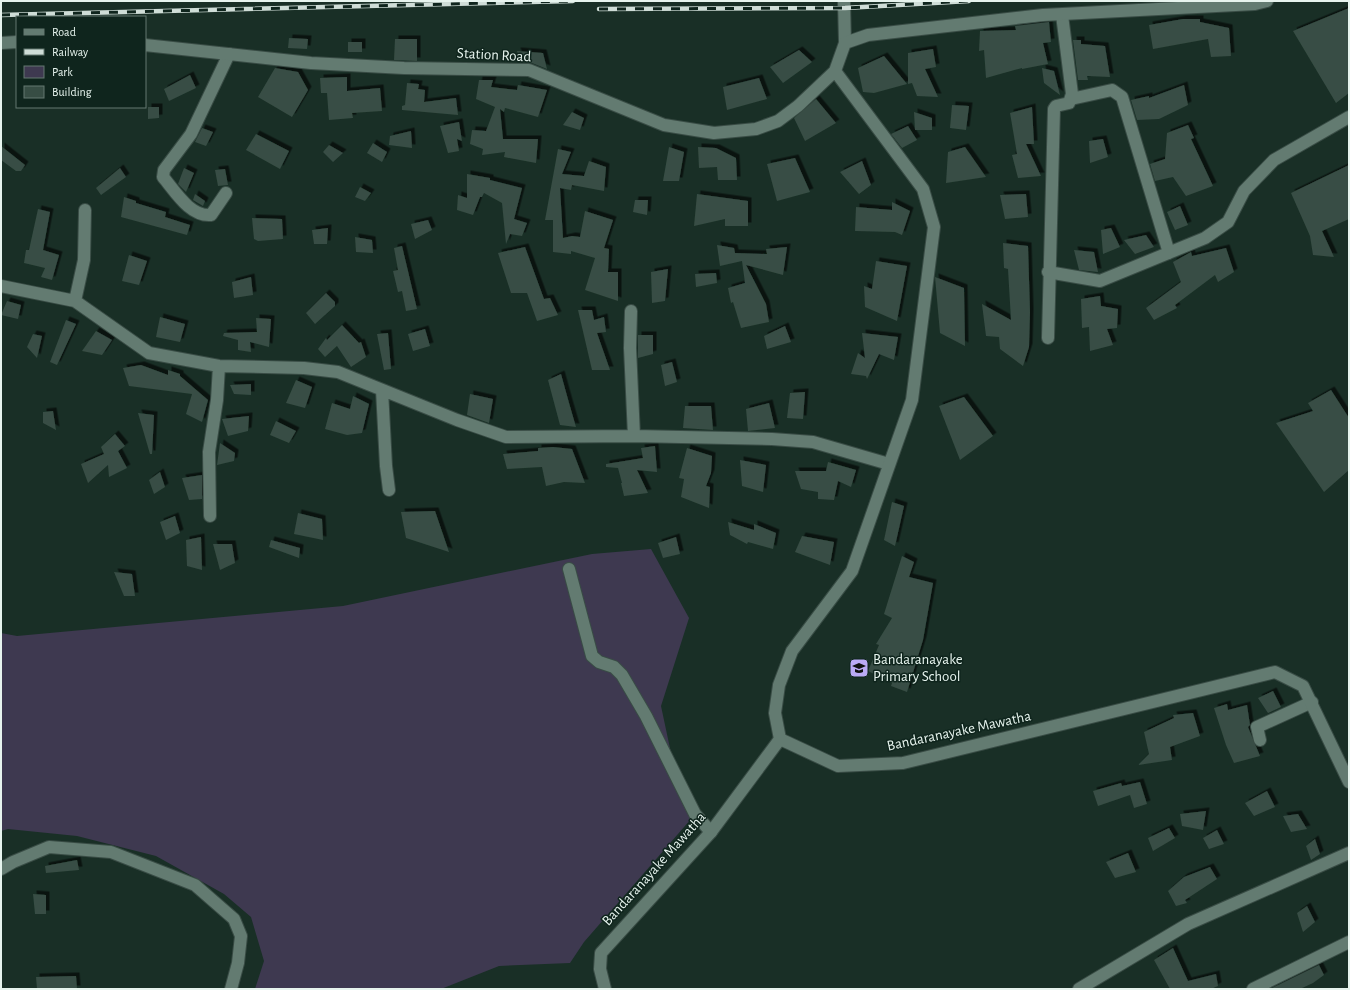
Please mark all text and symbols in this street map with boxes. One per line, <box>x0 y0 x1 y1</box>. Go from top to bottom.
legend <box>16 16 146 108</box>
text: Road <box>52 26 76 38</box>
text: Railway <box>52 46 88 59</box>
street label: Station Road <box>456 46 532 64</box>
text: Park <box>52 66 73 78</box>
text: Building <box>52 86 92 98</box>
place label: Bandaranayake Primary School <box>873 652 963 684</box>
school or university icon: Bandaranayake Primary School <box>848 657 870 679</box>
street label: Bandaranayake Mawatha <box>886 708 1032 754</box>
street label: Bandaranayake Mawatha <box>599 809 709 929</box>

